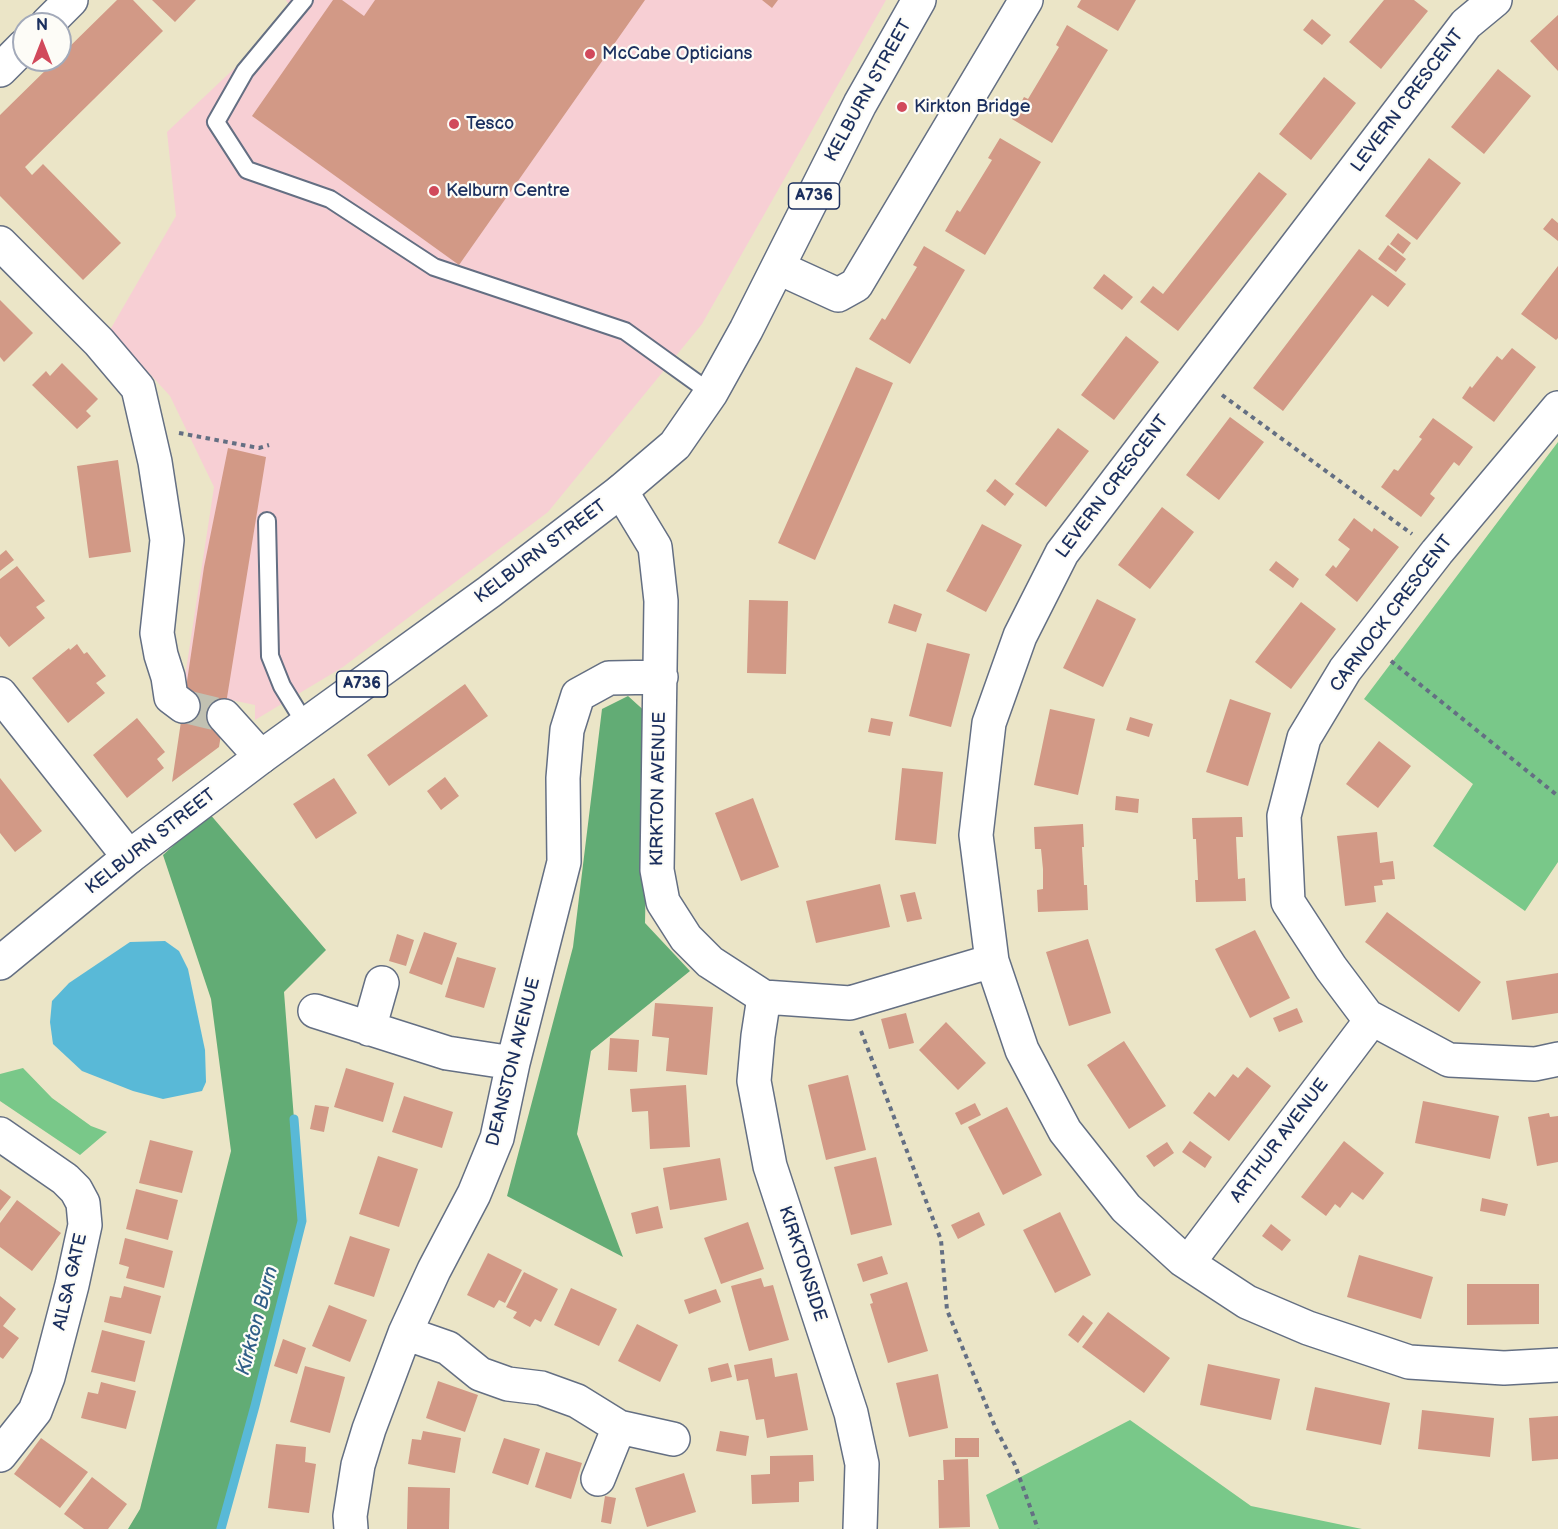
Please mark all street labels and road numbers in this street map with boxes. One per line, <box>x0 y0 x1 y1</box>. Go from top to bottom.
street label: KELBURN STREET <box>821 16 917 166</box>
street label: LEVERN CRESCENT <box>1347 25 1469 177</box>
road number: A736 <box>788 183 840 209</box>
street label: LEVERN CRESCENT <box>1052 411 1174 563</box>
street label: KELBURN STREET <box>471 495 611 609</box>
street label: CARNOCK CRESCENT <box>1326 532 1458 696</box>
road number: A736 <box>336 671 388 697</box>
street label: KIRKTON AVENUE <box>647 712 671 866</box>
street label: KELBURN STREET <box>82 784 220 900</box>
street label: DEANSTON AVENUE <box>483 976 545 1148</box>
street label: ARTHUR AVENUE <box>1226 1075 1334 1207</box>
street label: KIRKTONSIDE <box>773 1204 831 1324</box>
street label: AILSA GATE <box>49 1231 93 1333</box>

